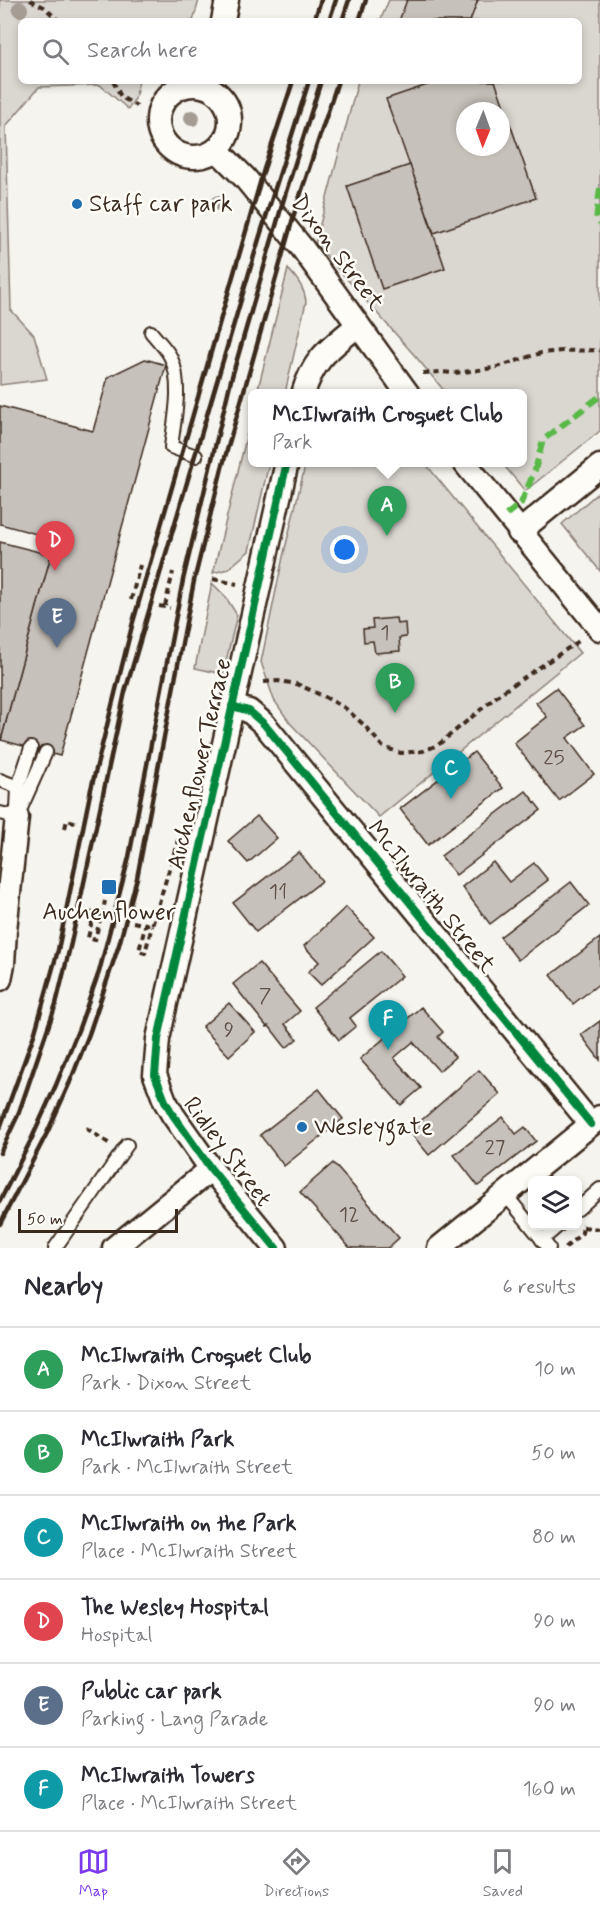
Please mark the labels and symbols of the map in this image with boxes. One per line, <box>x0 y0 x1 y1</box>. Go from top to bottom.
north arrow <box>456 102 510 156</box>
place label: Staff car park <box>89 189 233 220</box>
street label: Dixon Street <box>283 189 391 317</box>
marker: Staff car park <box>70 197 84 211</box>
pin: A <box>368 486 406 536</box>
pin: D <box>36 522 74 571</box>
your location <box>330 535 359 564</box>
pin: E <box>38 598 76 648</box>
house number: 1 <box>380 619 390 647</box>
street label: Auchenflower Terrace <box>161 655 239 873</box>
pin: B <box>376 664 414 713</box>
house number: 25 <box>543 744 565 772</box>
pin: C <box>432 750 470 799</box>
street label: McIlwraith Street <box>360 814 502 980</box>
marker: Auchenflower <box>100 878 118 896</box>
house number: 11 <box>269 878 287 906</box>
place label: Auchenflower <box>42 897 176 928</box>
house number: 7 <box>259 982 272 1010</box>
pin: F <box>368 1000 408 1050</box>
house number: 9 <box>224 1016 234 1044</box>
street label: Ridley Street <box>175 1091 279 1213</box>
place label: Wesleygate <box>314 1112 433 1146</box>
marker: Wesleygate <box>295 1120 309 1134</box>
house number: 27 <box>485 1134 505 1162</box>
house number: 12 <box>339 1201 359 1229</box>
scale bar <box>18 1206 178 1234</box>

